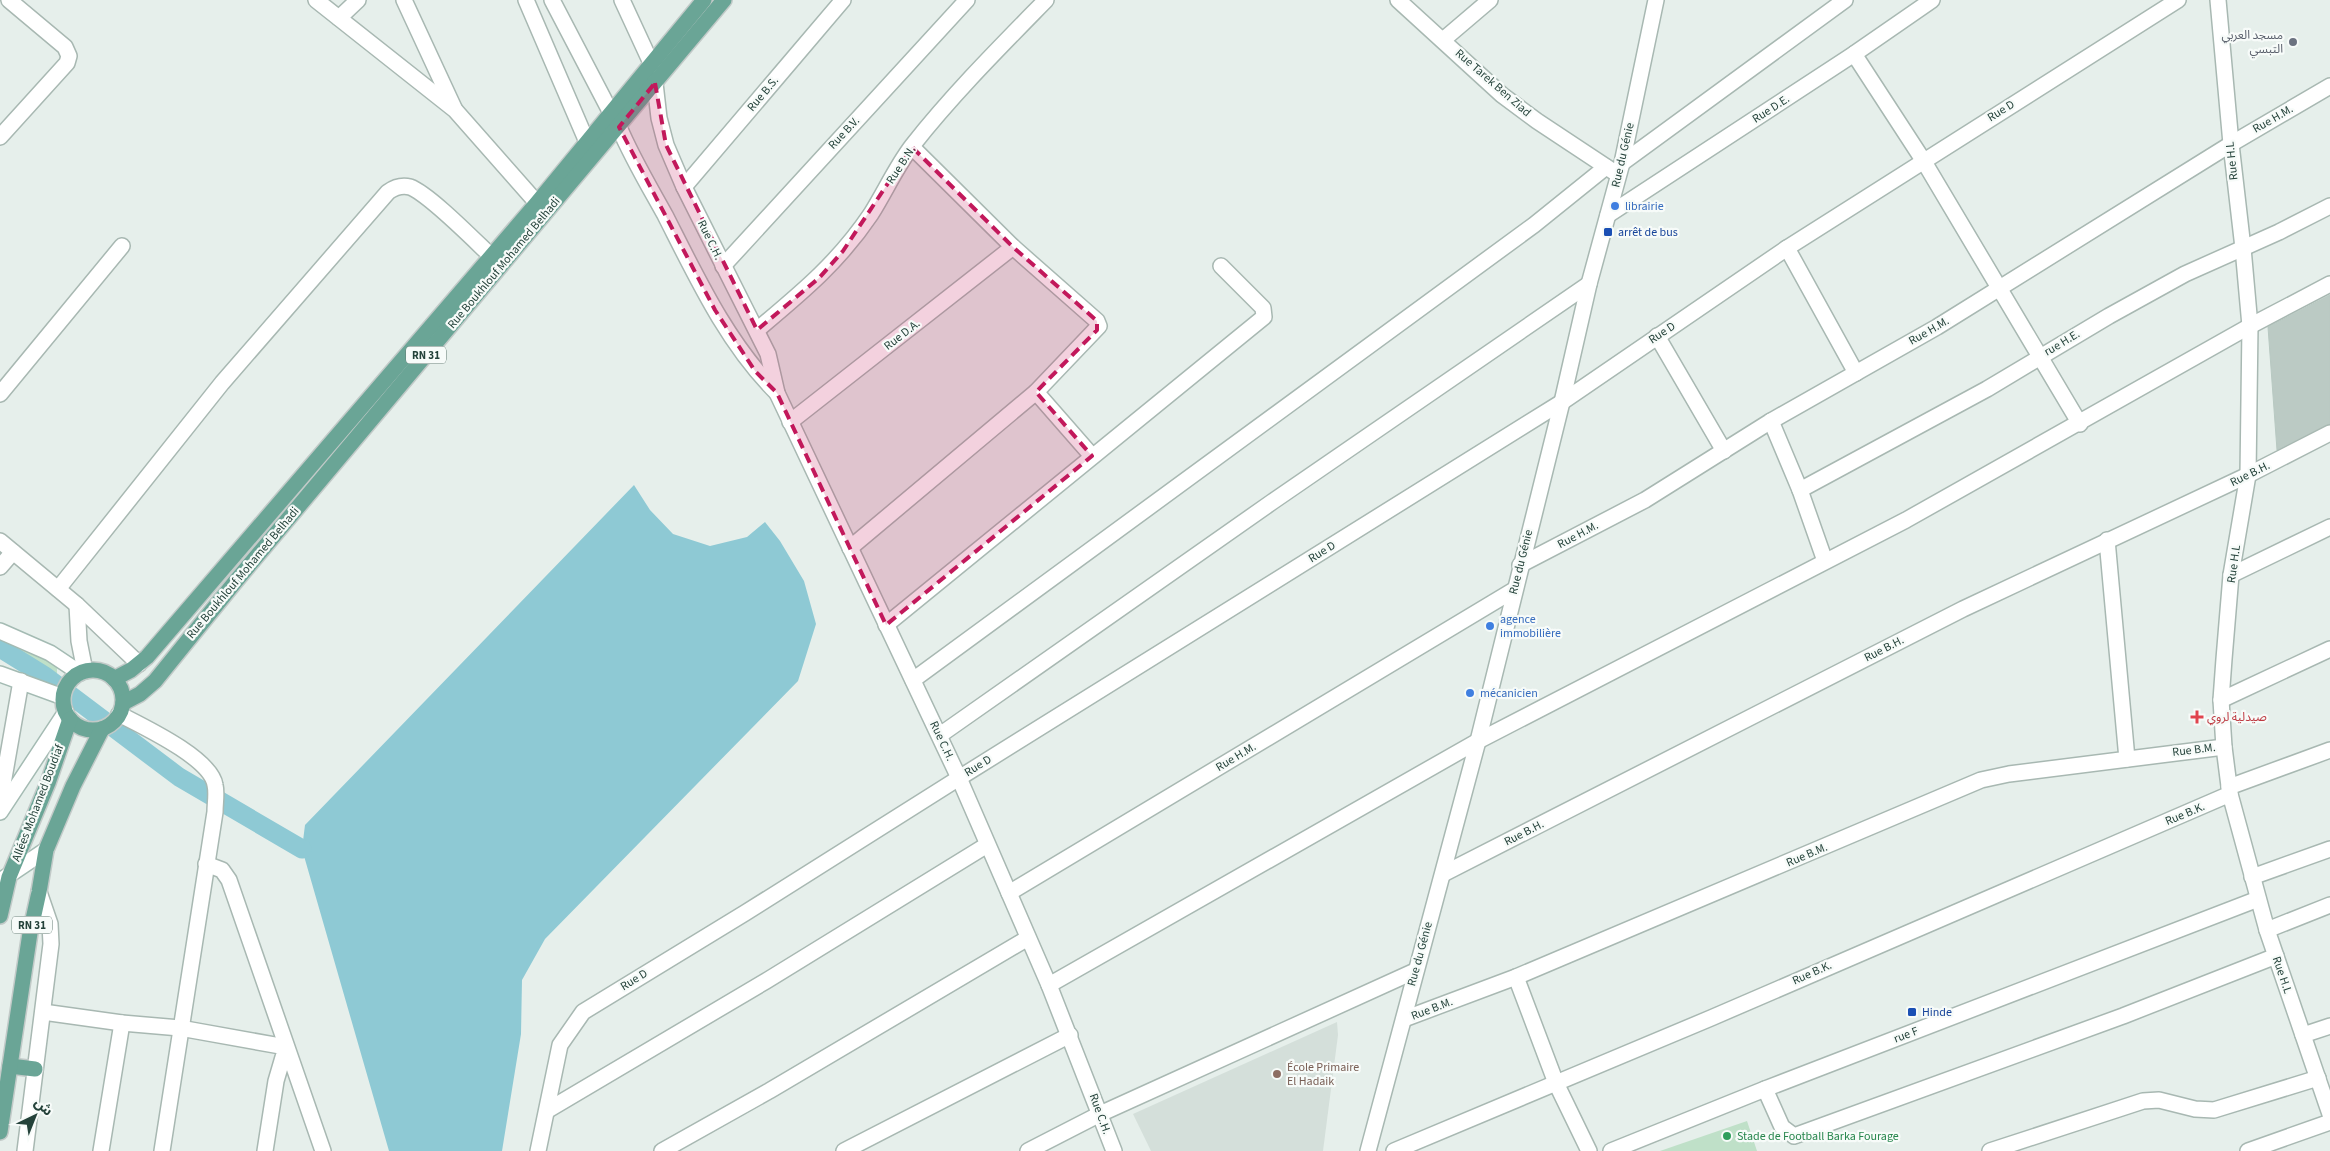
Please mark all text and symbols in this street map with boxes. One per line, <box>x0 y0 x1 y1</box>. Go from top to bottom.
place label: مسجد العربي التبسي <box>2221 27 2283 58</box>
marker: مسجد العربي التبسي <box>2287 36 2299 48</box>
street label: Rue Tarek Ben Ziad <box>1451 45 1535 121</box>
street label: Rue B.S. <box>743 73 783 115</box>
street label: Rue D.E. <box>1749 91 1793 127</box>
street label: Rue D <box>1984 96 2018 126</box>
street label: Rue H.M. <box>2250 101 2296 137</box>
street label: Rue B.V. <box>824 113 864 153</box>
street label: Rue du Génie <box>1607 121 1639 189</box>
street label: Rue H.L <box>2222 141 2242 181</box>
street label: Rue B.N. <box>882 143 920 187</box>
street label: Rue Boukhlouf Mohamed Belhadi <box>444 193 564 333</box>
place label: librairie <box>1625 198 1664 215</box>
marker: librairie <box>1609 200 1621 212</box>
street label: Rue C.H. <box>693 217 727 263</box>
place label: arrêt de bus <box>1618 224 1678 241</box>
marker: arrêt de bus <box>1602 226 1614 238</box>
street label: Rue H.M. <box>1906 313 1952 349</box>
street label: Rue D.A. <box>880 315 924 355</box>
street label: Rue D <box>1645 318 1679 348</box>
street label: rue H.E. <box>2041 326 2083 360</box>
road number: RN 31 <box>406 346 446 364</box>
street label: Rue B.H. <box>2227 457 2273 491</box>
street label: Rue Boukhlouf Mohamed Belhadi <box>183 503 303 643</box>
street label: Rue H.M. <box>1554 517 1602 553</box>
street label: Rue du Génie <box>1505 528 1537 596</box>
street label: Rue D <box>1305 537 1339 567</box>
street label: Rue H.L <box>2223 544 2245 584</box>
place label: agence immobilière <box>1500 611 1561 642</box>
marker: agence immobilière <box>1484 620 1496 632</box>
street label: Rue B.H. <box>1861 632 1907 666</box>
place label: mécanicien <box>1480 685 1538 702</box>
marker: mécanicien <box>1464 687 1476 699</box>
place label: صيدلية لروي <box>2207 709 2267 726</box>
marker: صيدلية لروي <box>2191 711 2203 723</box>
street label: Rue C.H. <box>925 718 959 764</box>
street label: Rue H.M. <box>1213 738 1259 776</box>
street label: Rue B.M. <box>2171 739 2217 761</box>
street label: Allées Mohamed Boudiaf <box>8 742 68 864</box>
street label: Rue D <box>961 751 995 781</box>
street label: Rue B.K. <box>2162 798 2208 830</box>
street label: Rue B.H. <box>1501 816 1547 850</box>
street label: Rue B.M. <box>1784 839 1830 871</box>
road number: RN 31 <box>12 916 52 934</box>
street label: Rue du Génie <box>1403 920 1437 988</box>
street label: Rue H.L <box>2268 954 2296 996</box>
street label: Rue B.K. <box>1789 957 1835 989</box>
street label: Rue D <box>617 965 651 995</box>
street label: Rue B.M. <box>1409 993 1455 1025</box>
place label: Hinde <box>1922 1004 1952 1021</box>
marker: Hinde <box>1906 1006 1918 1018</box>
street label: rue F <box>1891 1023 1921 1047</box>
place label: École Primaire El Hadaik <box>1287 1059 1359 1090</box>
marker: École Primaire El Hadaik <box>1271 1068 1283 1080</box>
north arrow <box>10 1091 60 1141</box>
street label: Rue C.H. <box>1085 1091 1115 1137</box>
text: ش <box>29 1093 57 1121</box>
place label: Stade de Football Barka Fourage <box>1737 1128 1899 1145</box>
marker: Stade de Football Barka Fourage <box>1721 1130 1733 1142</box>

